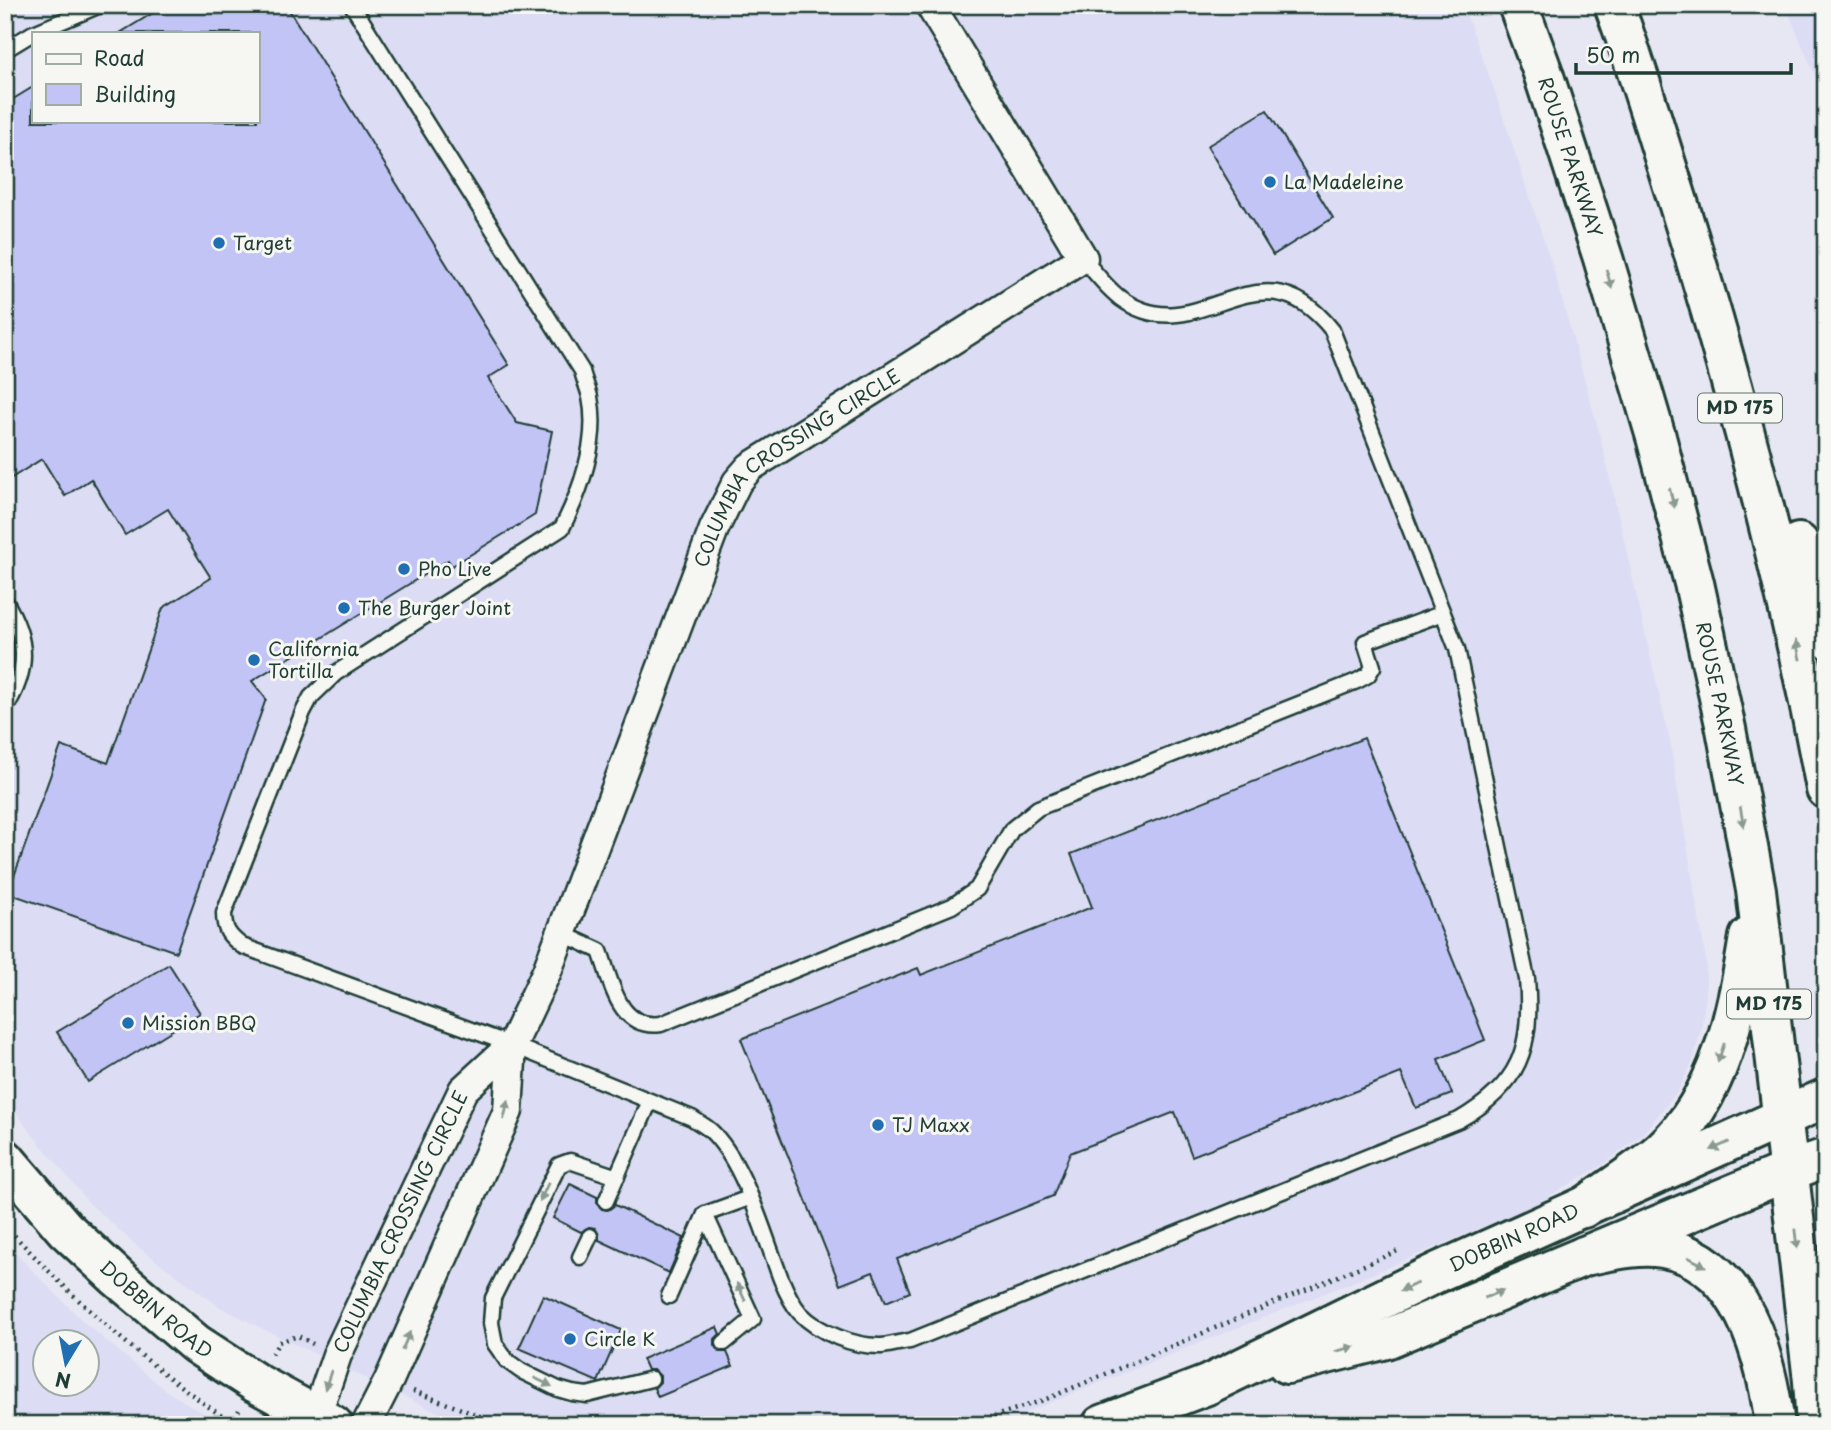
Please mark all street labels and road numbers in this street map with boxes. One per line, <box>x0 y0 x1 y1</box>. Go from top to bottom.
street label: ROUSE PARKWAY <box>1532 73 1610 241</box>
street label: COLUMBIA CROSSING CIRCLE <box>686 361 905 571</box>
road number: MD 175 <box>1698 394 1782 422</box>
street label: ROUSE PARKWAY <box>1690 619 1751 788</box>
road number: MD 175 <box>1727 989 1811 1018</box>
street label: COLUMBIA CROSSING CIRCLE <box>325 1086 474 1357</box>
street label: DOBBIN ROAD <box>1444 1196 1583 1278</box>
street label: DOBBIN ROAD <box>94 1253 219 1364</box>

